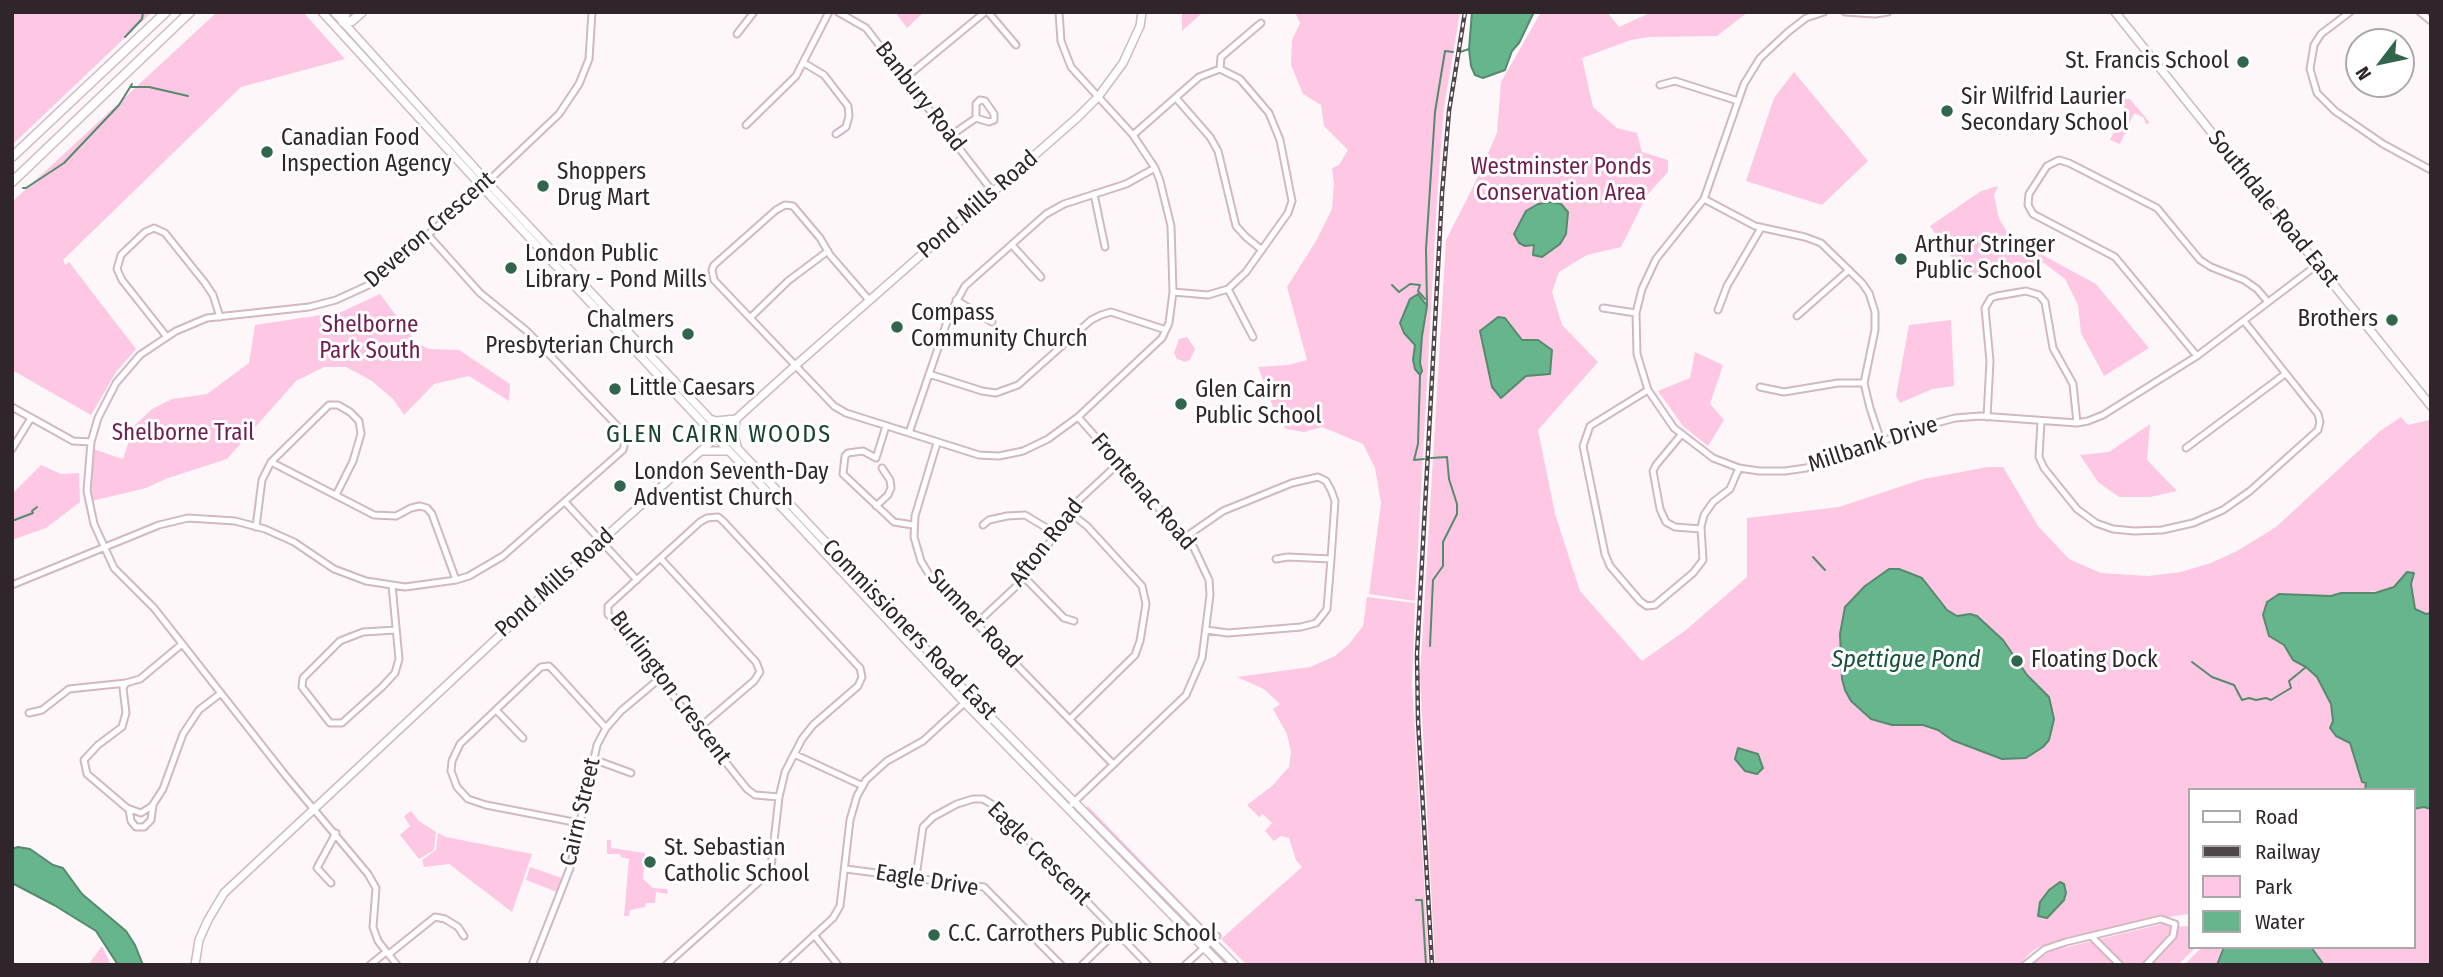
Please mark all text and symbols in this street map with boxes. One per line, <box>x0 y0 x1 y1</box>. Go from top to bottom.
north arrow <box>2345 28 2415 98</box>
street label: Banbury Road <box>869 37 971 157</box>
place label: St. Francis School <box>2065 48 2229 76</box>
marker: St. Francis School <box>2235 54 2251 70</box>
text: N <box>2351 62 2376 84</box>
place label: Sir Wilfrid Laurier Secondary School <box>1961 84 2128 138</box>
marker: Sir Wilfrid Laurier Secondary School <box>1939 103 1955 119</box>
place label: Canadian Food Inspection Agency <box>281 125 451 179</box>
street label: Southdale Road East <box>2201 125 2345 293</box>
marker: Canadian Food Inspection Agency <box>259 144 275 160</box>
street label: Pond Mills Road <box>912 145 1044 265</box>
park label: Westminster Ponds Conservation Area <box>1471 154 1651 208</box>
place label: Shoppers Drug Mart <box>557 159 650 213</box>
street label: Deveron Crescent <box>359 166 501 294</box>
marker: Shoppers Drug Mart <box>535 178 551 194</box>
place label: Arthur Stringer Public School <box>1915 232 2055 286</box>
place label: London Public Library - Pond Mills <box>525 241 707 295</box>
marker: Arthur Stringer Public School <box>1893 251 1909 267</box>
marker: London Public Library - Pond Mills <box>503 260 519 276</box>
place label: Compass Community Church <box>911 300 1088 354</box>
place label: Brothers <box>2297 306 2378 334</box>
place label: Chalmers Presbyterian Church <box>485 307 674 361</box>
park label: Shelborne Park South <box>319 312 421 366</box>
marker: Brothers <box>2384 312 2400 328</box>
marker: Compass Community Church <box>889 319 905 335</box>
marker: Chalmers Presbyterian Church <box>680 326 696 342</box>
place label: Little Caesars <box>629 375 755 403</box>
place label: Glen Cairn Public School <box>1195 377 1321 431</box>
marker: Little Caesars <box>607 381 623 397</box>
marker: Glen Cairn Public School <box>1173 396 1189 412</box>
street label: Millbank Drive <box>1805 411 1941 479</box>
park label: Shelborne Trail <box>112 420 254 448</box>
district label: GLEN CAIRN WOODS <box>608 421 830 449</box>
street label: Frontenac Road <box>1085 428 1201 556</box>
place label: London Seventh-Day Adventist Church <box>634 459 829 513</box>
marker: London Seventh-Day Adventist Church <box>612 478 628 494</box>
street label: Afton Road <box>1004 494 1090 592</box>
street label: Pond Mills Road <box>490 522 620 644</box>
street label: Commissioners Road East <box>816 534 1002 726</box>
street label: Sumner Road <box>921 564 1027 674</box>
street label: Burlington Crescent <box>603 606 737 770</box>
water label: Spettigue Pond <box>1832 646 1980 674</box>
place label: Floating Dock <box>2031 647 2158 675</box>
marker: Floating Dock <box>2009 653 2025 669</box>
street label: Cairn Street <box>555 755 607 869</box>
legend <box>2188 788 2415 949</box>
street label: Eagle Crescent <box>981 796 1097 912</box>
text: Road <box>2255 804 2299 830</box>
place label: St. Sebastian Catholic School <box>664 835 809 889</box>
text: Railway <box>2255 839 2320 865</box>
marker: St. Sebastian Catholic School <box>642 854 658 870</box>
street label: Eagle Drive <box>874 859 980 903</box>
text: Park <box>2255 874 2292 900</box>
text: Water <box>2255 909 2305 935</box>
place label: C.C. Carrothers Public School <box>948 921 1217 949</box>
marker: C.C. Carrothers Public School <box>926 927 942 943</box>

